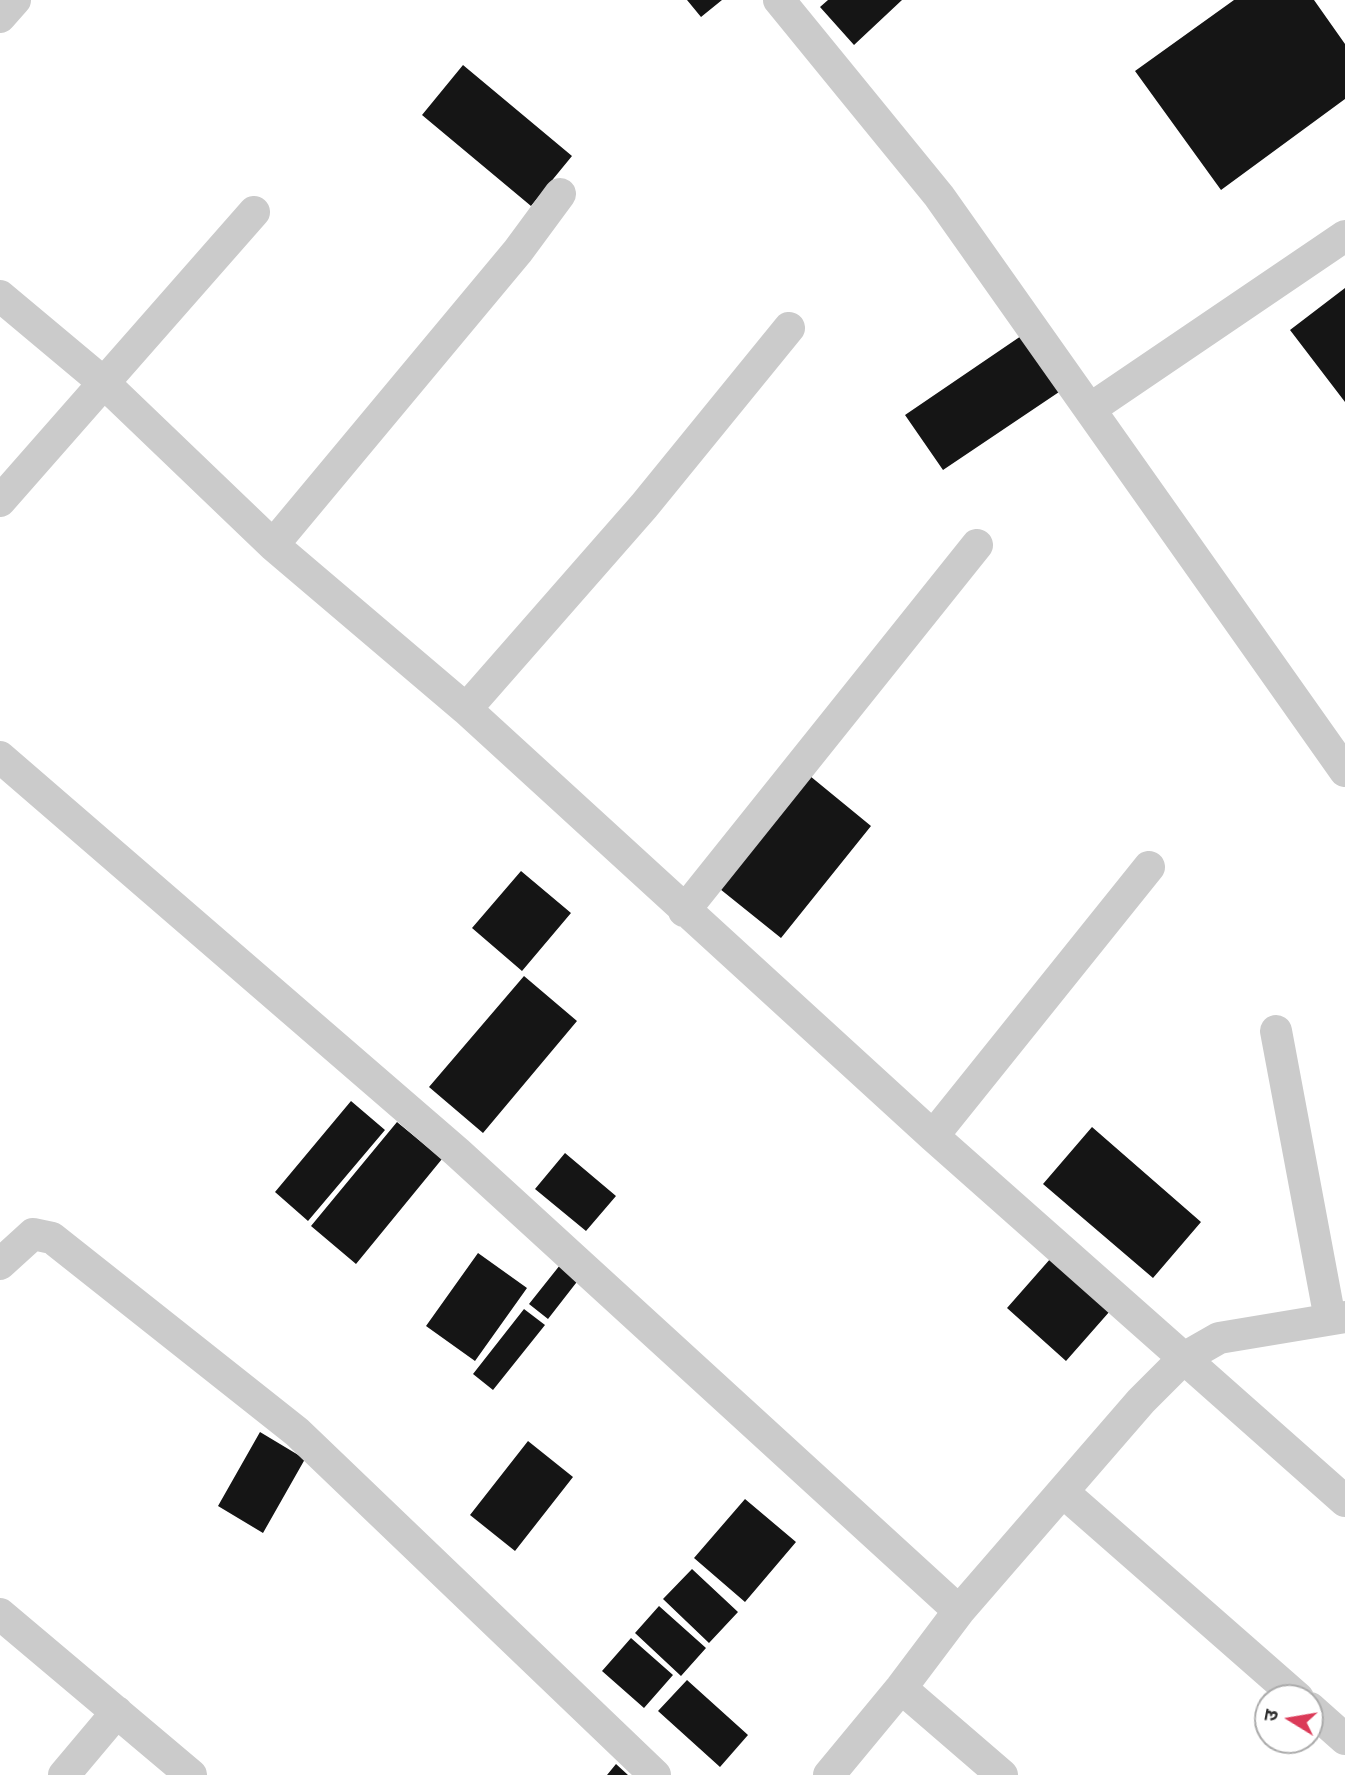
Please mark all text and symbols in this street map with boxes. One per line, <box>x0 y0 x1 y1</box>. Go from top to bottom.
north arrow <box>1254 1684 1324 1754</box>
text: उ <box>1258 1708 1282 1723</box>

